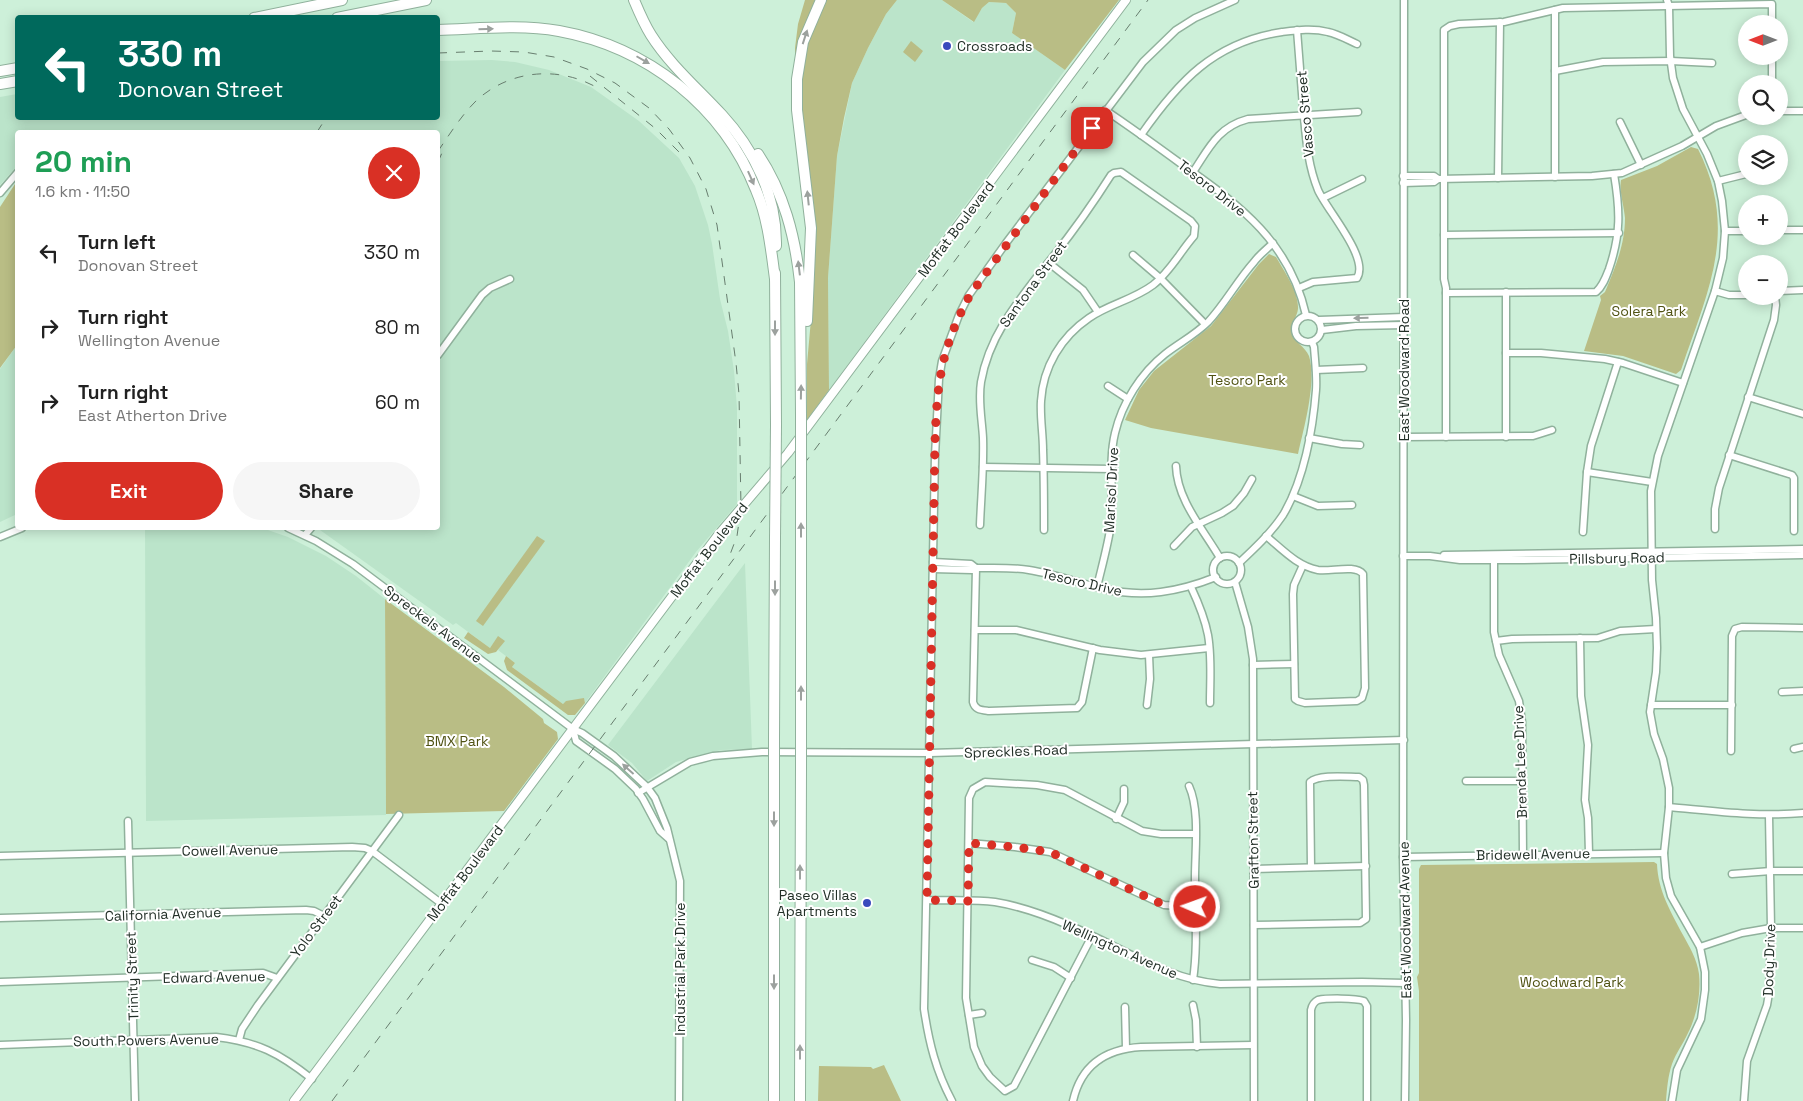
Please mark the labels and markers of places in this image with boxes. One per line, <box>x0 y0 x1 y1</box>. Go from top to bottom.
place label: Crossroads <box>957 37 1032 55</box>
marker: Crossroads <box>941 40 953 52</box>
pin <box>1071 107 1113 149</box>
place label: Paseo Villas Apartments <box>777 886 857 920</box>
marker: Paseo Villas Apartments <box>861 897 873 909</box>

